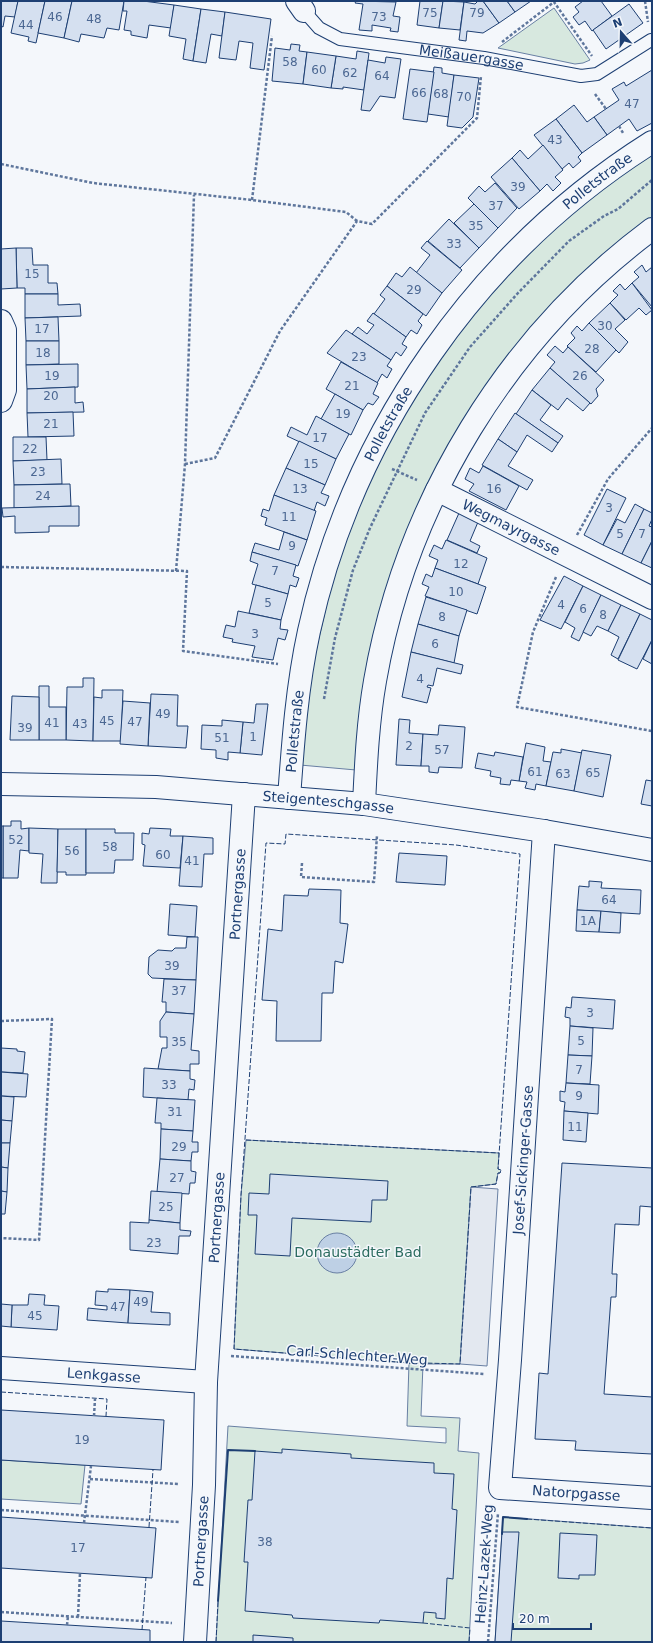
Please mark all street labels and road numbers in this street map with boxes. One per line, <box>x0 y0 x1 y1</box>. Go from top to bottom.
street label: Meißauergasse <box>418 42 525 73</box>
street label: Polletstraße <box>559 150 635 213</box>
street label: Polletstraße <box>361 383 415 464</box>
street label: Wegmayrgasse <box>460 496 563 558</box>
street label: Polletstraße <box>283 689 307 773</box>
street label: Steigenteschgasse <box>262 788 395 816</box>
street label: Portnergasse <box>227 848 248 940</box>
street label: Josef-Sickinger-Gasse <box>510 1085 536 1236</box>
street label: Portnergasse <box>206 1171 228 1264</box>
street label: Carl-Schlechter-Weg <box>286 1342 428 1368</box>
street label: Lenkgasse <box>66 1365 141 1386</box>
street label: Natorpgasse <box>532 1482 621 1504</box>
street label: Portnergasse <box>190 1495 211 1587</box>
street label: Heinz-Lazek-Weg <box>472 1504 496 1624</box>

